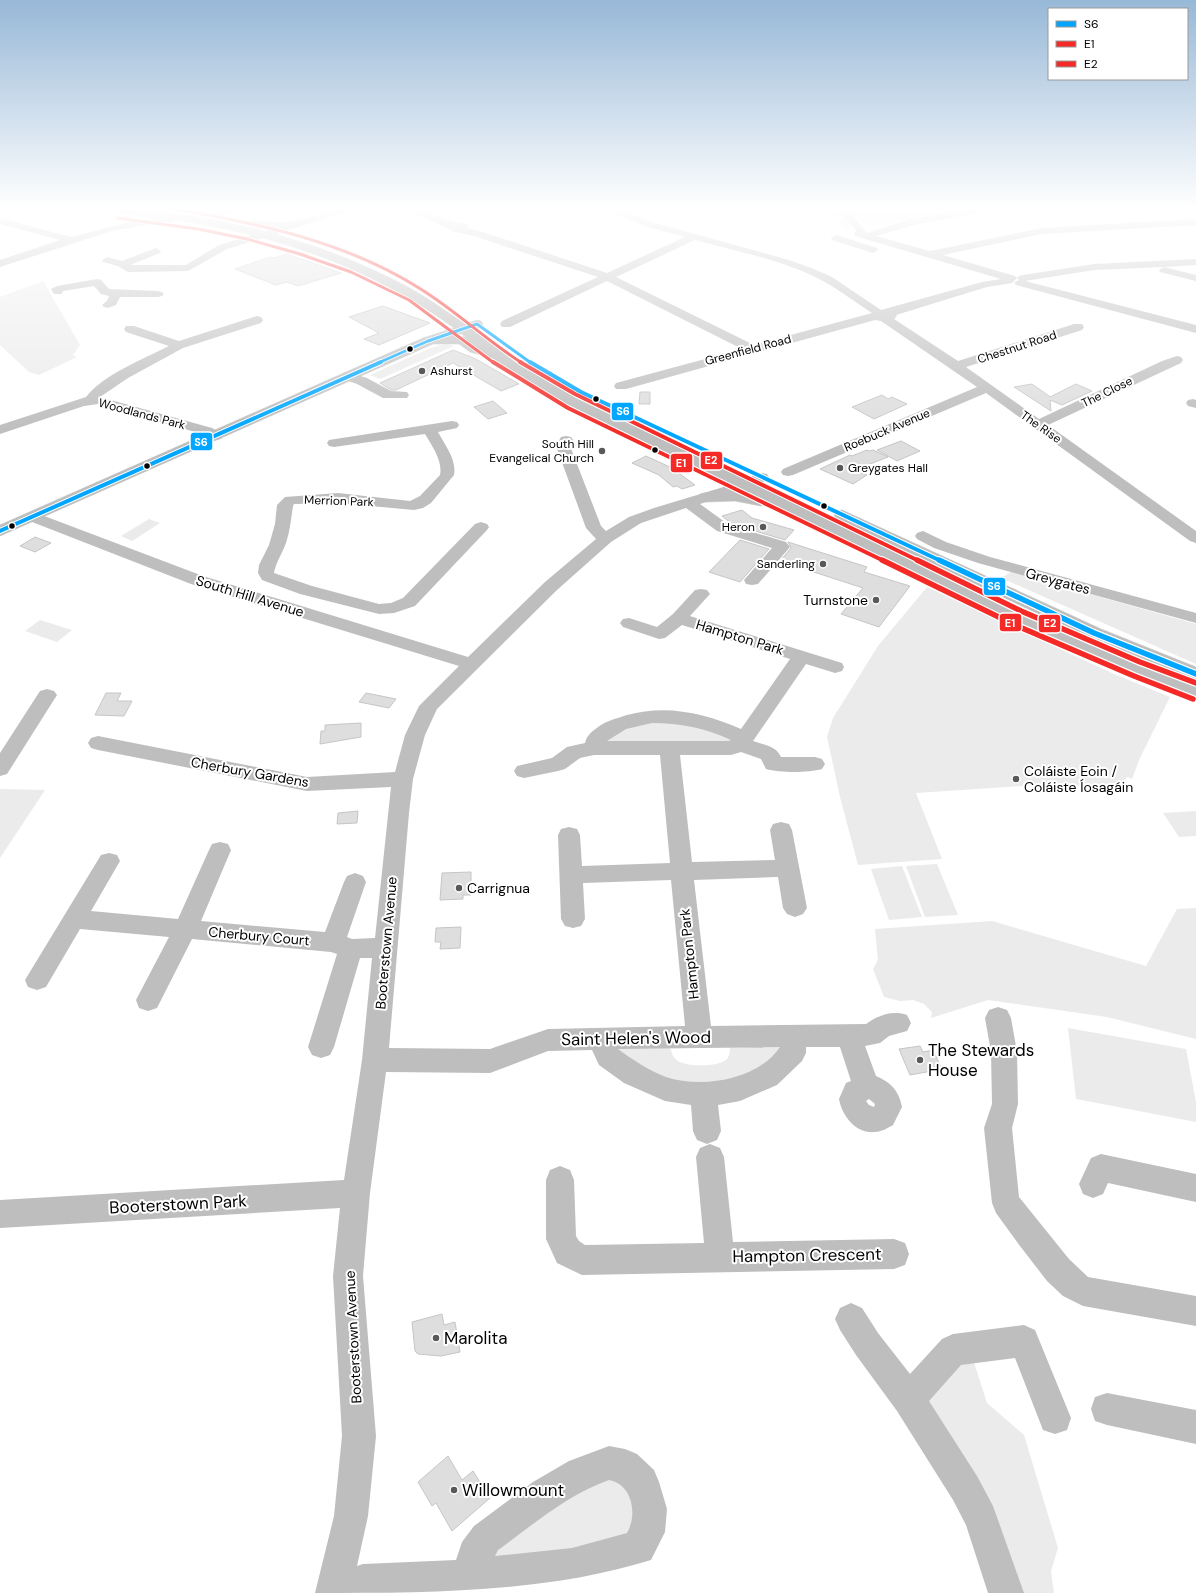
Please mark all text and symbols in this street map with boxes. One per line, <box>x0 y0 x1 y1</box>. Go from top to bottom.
legend <box>1048 8 1188 80</box>
text: S6 <box>1084 16 1099 32</box>
text: E1 <box>1084 36 1095 52</box>
text: E2 <box>1084 56 1098 72</box>
street label: Chestnut Road <box>975 327 1059 367</box>
street label: Greenfield Road <box>703 331 793 369</box>
unlabelled marker <box>405 344 415 354</box>
place label: Ashurst <box>430 363 473 379</box>
marker: Ashurst <box>417 366 427 376</box>
street label: The Close <box>1079 373 1135 411</box>
unlabelled marker <box>591 394 601 404</box>
street label: Woodlands Park <box>97 395 187 433</box>
line badge: S6 <box>611 402 634 421</box>
text: S6 <box>616 404 630 418</box>
street label: Roebuck Avenue <box>842 405 933 455</box>
street label: The Rise <box>1017 407 1065 447</box>
line badge: S6 <box>190 432 213 451</box>
text: S6 <box>194 435 208 449</box>
place label: South Hill Evangelical Church <box>489 436 594 466</box>
unlabelled marker <box>650 445 660 455</box>
marker: South Hill Evangelical Church <box>597 446 607 456</box>
line badge: E2 <box>700 451 723 470</box>
line badge: E1 <box>670 453 693 473</box>
text: E2 <box>705 453 717 467</box>
text: E1 <box>676 456 686 470</box>
place label: Greygates Hall <box>848 460 928 476</box>
unlabelled marker <box>142 461 152 471</box>
marker: Greygates Hall <box>835 463 845 473</box>
street label: Merrion Park <box>304 492 374 510</box>
unlabelled marker <box>819 501 829 511</box>
place label: Heron <box>722 519 755 535</box>
unlabelled marker <box>7 521 17 531</box>
marker: Heron <box>758 522 768 532</box>
place label: Sanderling <box>757 556 815 572</box>
marker: Sanderling <box>818 559 828 569</box>
street label: Greygates <box>1024 564 1092 598</box>
street label: South Hill Avenue <box>194 571 306 621</box>
line badge: S6 <box>983 577 1006 596</box>
text: S6 <box>987 579 1001 593</box>
place label: Turnstone <box>803 591 868 609</box>
marker: Turnstone <box>871 595 881 605</box>
line badge: E1 <box>999 613 1022 632</box>
line badge: E2 <box>1038 614 1061 633</box>
street label: Hampton Park <box>694 615 786 659</box>
text: E1 <box>1005 616 1015 630</box>
text: E2 <box>1044 616 1056 630</box>
street label: Cherbury Gardens <box>190 753 310 791</box>
place label: Coláiste Eoin / Coláiste Íosagáin <box>1024 762 1133 796</box>
marker: Coláiste Eoin / Coláiste Íosagáin <box>1011 774 1021 784</box>
street label: Booterstown Avenue <box>371 876 401 1010</box>
place label: Carrignua <box>467 879 530 897</box>
marker: Carrignua <box>454 883 464 893</box>
street label: Hampton Park <box>675 908 703 1000</box>
street label: Cherbury Court <box>208 923 310 949</box>
street label: Saint Helen's Wood <box>561 1026 711 1050</box>
place label: The Stewards House <box>928 1039 1034 1081</box>
marker: The Stewards House <box>915 1055 925 1065</box>
street label: Booterstown Park <box>109 1189 248 1219</box>
street label: Hampton Crescent <box>732 1243 882 1267</box>
street label: Booterstown Avenue <box>341 1270 365 1404</box>
place label: Marolita <box>444 1327 507 1349</box>
marker: Marolita <box>431 1333 441 1343</box>
place label: Willowmount <box>462 1479 564 1501</box>
marker: Willowmount <box>449 1485 459 1495</box>

